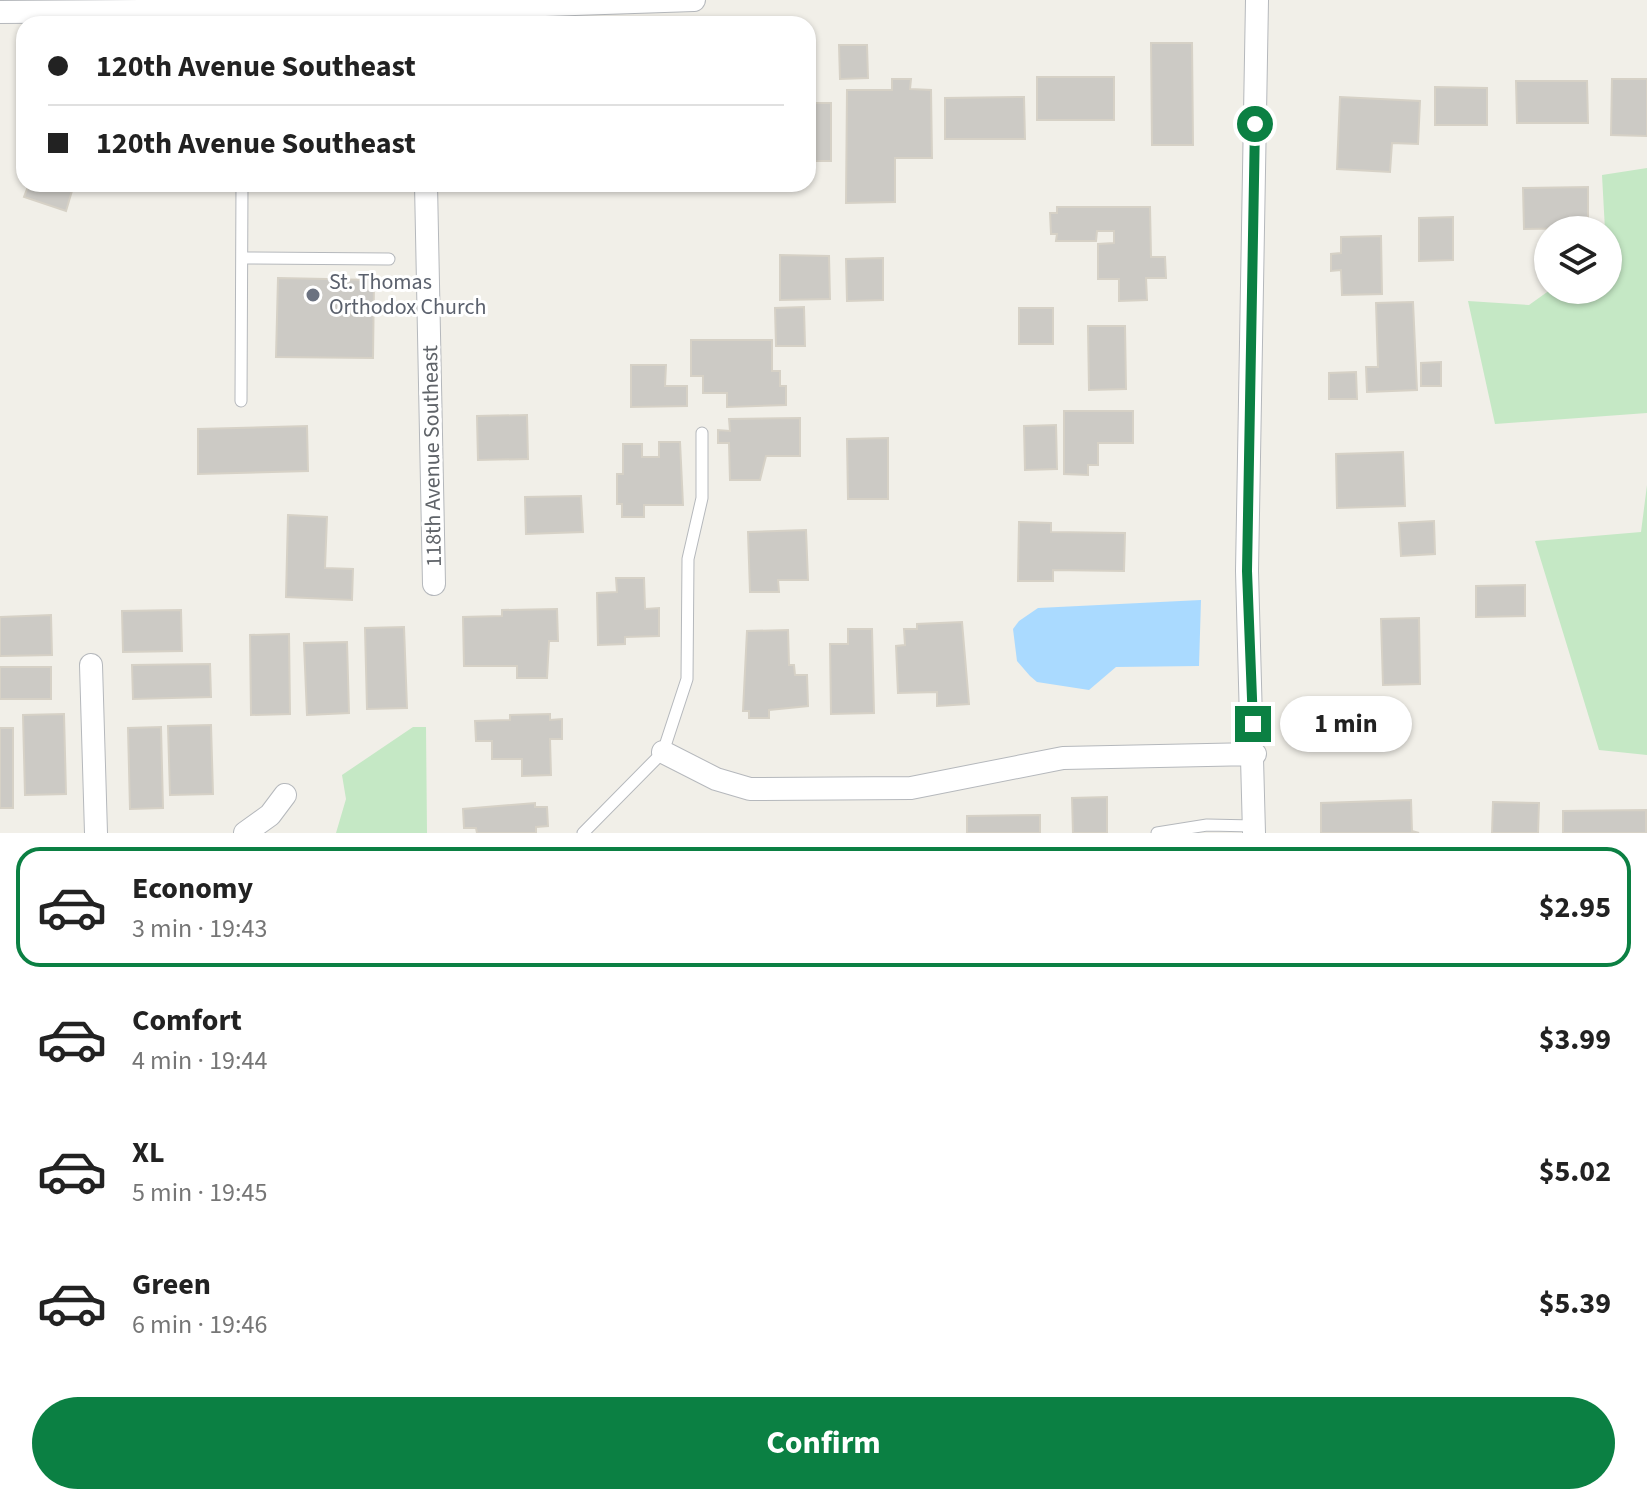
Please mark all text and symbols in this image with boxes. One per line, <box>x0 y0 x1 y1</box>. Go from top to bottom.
text: 120th Avenue Southeast <box>96 45 416 88</box>
route start <box>1237 106 1273 142</box>
text: 120th Avenue Southeast <box>96 122 416 165</box>
map controls <box>1534 216 1622 304</box>
button: layers <box>1534 216 1622 304</box>
place label: St. Thomas Orthodox Church <box>329 266 486 323</box>
marker: St. Thomas Orthodox Church <box>304 286 322 304</box>
street label: 118th Avenue Southeast <box>414 344 450 567</box>
callout: 1 min <box>1281 696 1413 752</box>
text: 1 min <box>1314 705 1378 742</box>
route end <box>1235 706 1271 742</box>
text: Economy <box>132 867 253 910</box>
icon: car <box>36 871 108 943</box>
text: $2.95 <box>1539 886 1611 929</box>
text: 3 min · 19:43 <box>132 910 267 947</box>
text: Comfort <box>132 999 242 1042</box>
icon: car <box>36 1003 108 1075</box>
text: $3.99 <box>1539 1018 1611 1061</box>
text: 4 min · 19:44 <box>132 1042 267 1079</box>
text: XL <box>132 1131 165 1174</box>
icon: car <box>36 1135 108 1207</box>
text: $5.02 <box>1539 1150 1611 1193</box>
text: 5 min · 19:45 <box>132 1174 267 1211</box>
text: Green <box>132 1263 211 1306</box>
icon: car <box>36 1267 108 1339</box>
text: $5.39 <box>1539 1282 1611 1325</box>
text: 6 min · 19:46 <box>132 1306 267 1343</box>
button: Confirm <box>32 1397 1615 1489</box>

